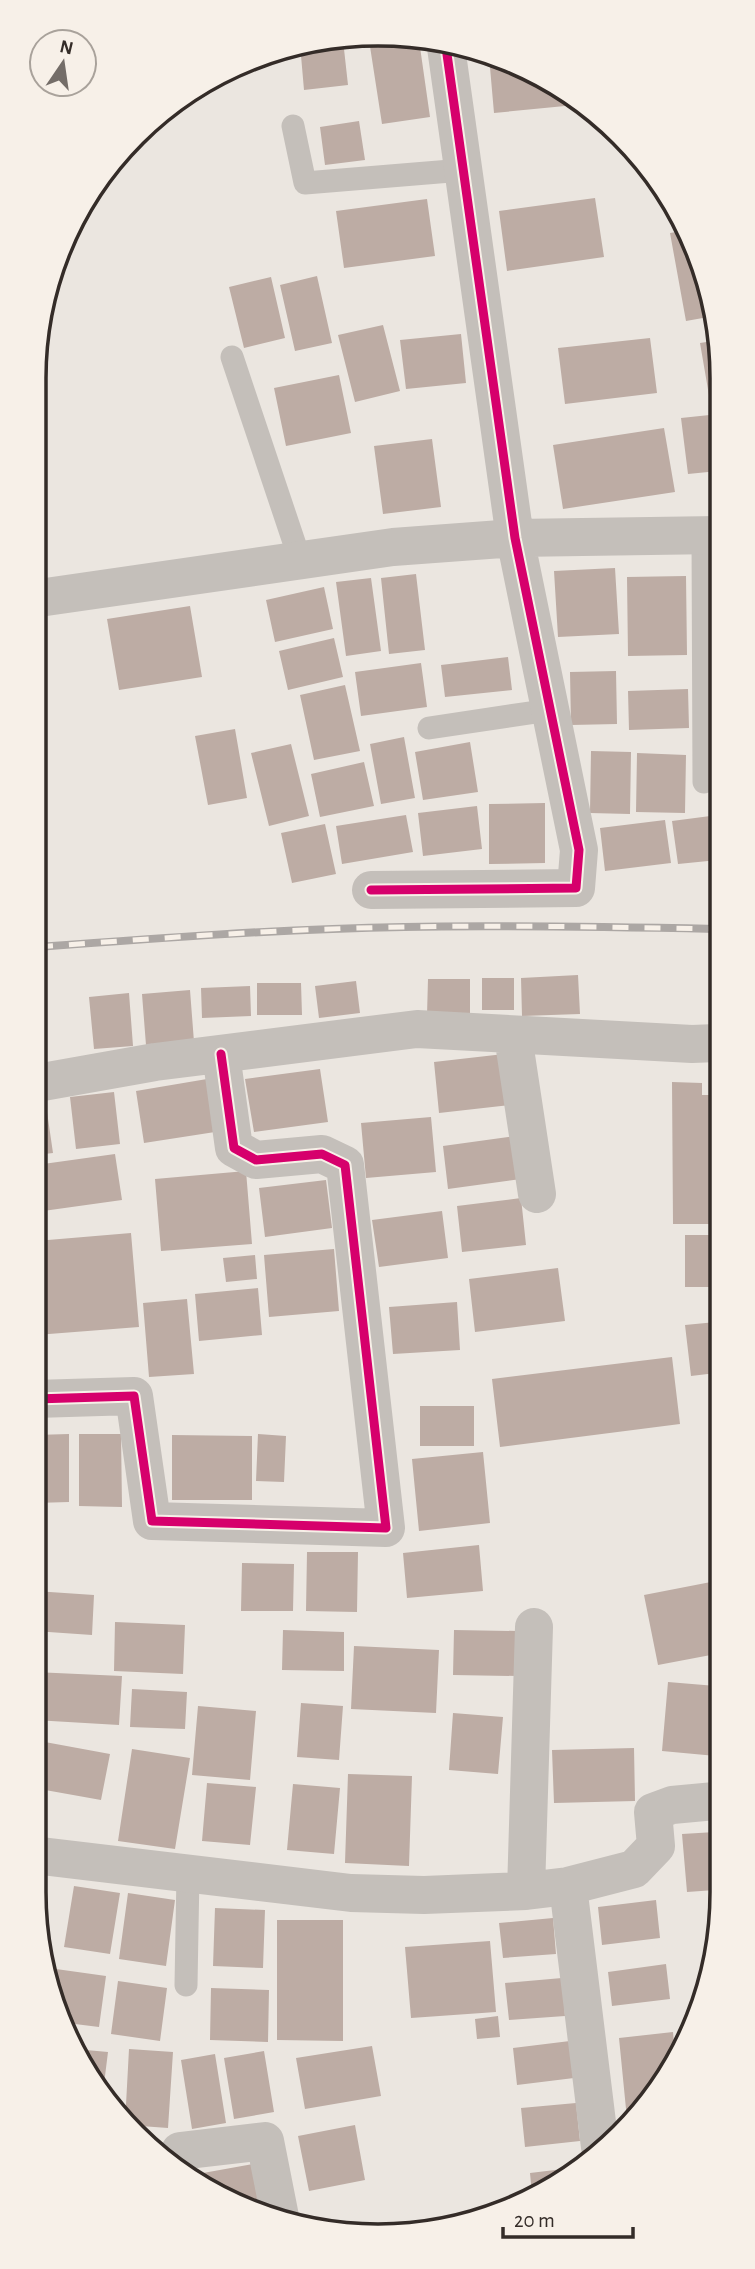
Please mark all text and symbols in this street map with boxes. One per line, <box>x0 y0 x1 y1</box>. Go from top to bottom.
north arrow <box>28 28 98 98</box>
text: N <box>58 37 75 59</box>
scale bar <box>503 2196 632 2240</box>
text: 20 m <box>514 2210 555 2231</box>

